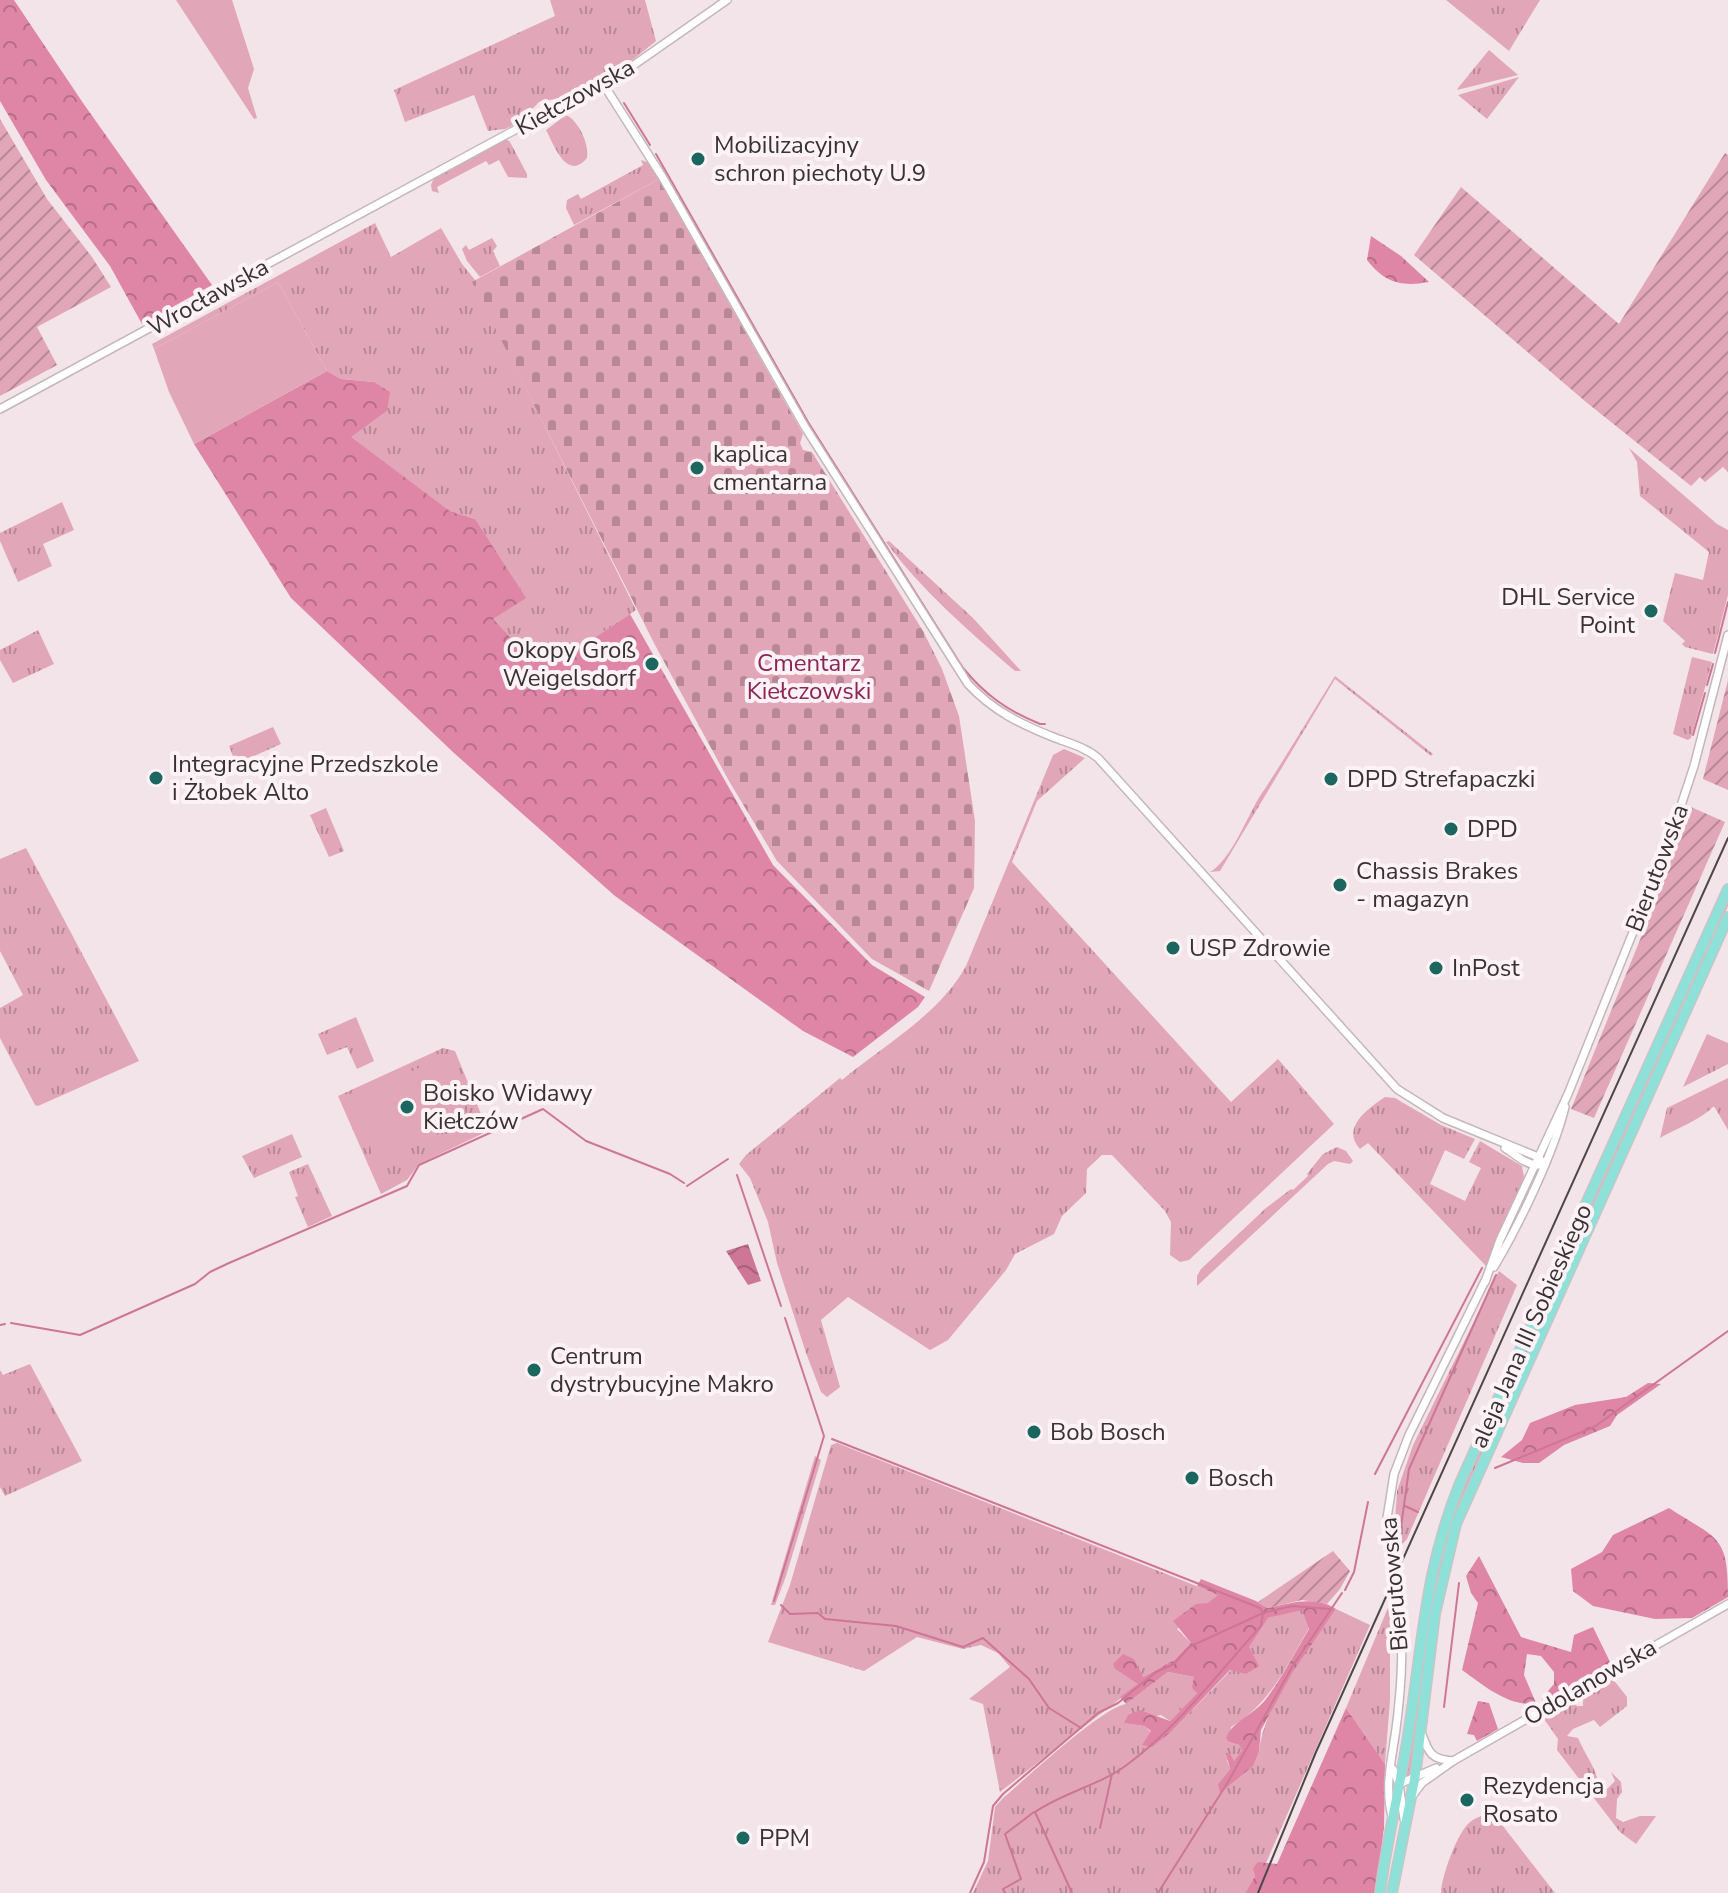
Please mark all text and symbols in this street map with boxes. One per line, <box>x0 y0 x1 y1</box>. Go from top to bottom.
street label: Kiełczowska <box>510 51 640 143</box>
place label: Mobilizacyjny schron piechoty U.9 <box>714 129 926 189</box>
marker: Mobilizacyjny schron piechoty U.9 <box>689 150 707 168</box>
street label: Wrocławska <box>142 251 274 343</box>
place label: kaplica cmentarna <box>713 438 827 498</box>
marker: kaplica cmentarna <box>688 459 706 477</box>
place label: DHL Service Point <box>1501 581 1636 641</box>
marker: DHL Service Point <box>1642 602 1660 620</box>
place label: Okopy Groß Weigelsdorf <box>503 634 637 694</box>
park label: Cmentarz Kiełczowski <box>747 647 871 707</box>
marker: Okopy Groß Weigelsdorf <box>643 655 661 673</box>
place label: Integracyjne Przedszkole i Żłobek Alto <box>172 748 438 808</box>
place label: DPD Strefapaczki <box>1347 763 1535 795</box>
marker: Integracyjne Przedszkole i Żłobek Alto <box>147 769 165 787</box>
marker: DPD Strefapaczki <box>1322 770 1340 788</box>
street label: Bierutowska <box>1618 800 1696 936</box>
place label: DPD <box>1467 813 1518 845</box>
marker: DPD <box>1442 820 1460 838</box>
place label: Chassis Brakes - magazyn <box>1356 855 1518 915</box>
marker: Chassis Brakes - magazyn <box>1331 876 1349 894</box>
place label: USP Zdrowie <box>1189 932 1331 964</box>
marker: USP Zdrowie <box>1164 939 1182 957</box>
place label: InPost <box>1452 952 1520 984</box>
marker: InPost <box>1427 959 1445 977</box>
place label: Boisko Widawy Kiełczów <box>423 1077 593 1137</box>
marker: Boisko Widawy Kiełczów <box>398 1098 416 1116</box>
street label: aleja Jana III Sobieskiego <box>1463 1199 1599 1453</box>
place label: Centrum dystrybucyjne Makro <box>550 1340 774 1400</box>
marker: Centrum dystrybucyjne Makro <box>525 1361 543 1379</box>
place label: Bob Bosch <box>1050 1416 1166 1448</box>
marker: Bob Bosch <box>1025 1423 1043 1441</box>
place label: Bosch <box>1208 1462 1274 1494</box>
marker: Bosch <box>1183 1469 1201 1487</box>
street label: Bierutowska <box>1372 1516 1416 1652</box>
street label: Odolanowska <box>1518 1631 1662 1733</box>
place label: Rezydencja Rosato <box>1483 1770 1605 1830</box>
marker: Rezydencja Rosato <box>1458 1791 1476 1809</box>
place label: PPM <box>759 1822 810 1854</box>
marker: PPM <box>734 1829 752 1847</box>

